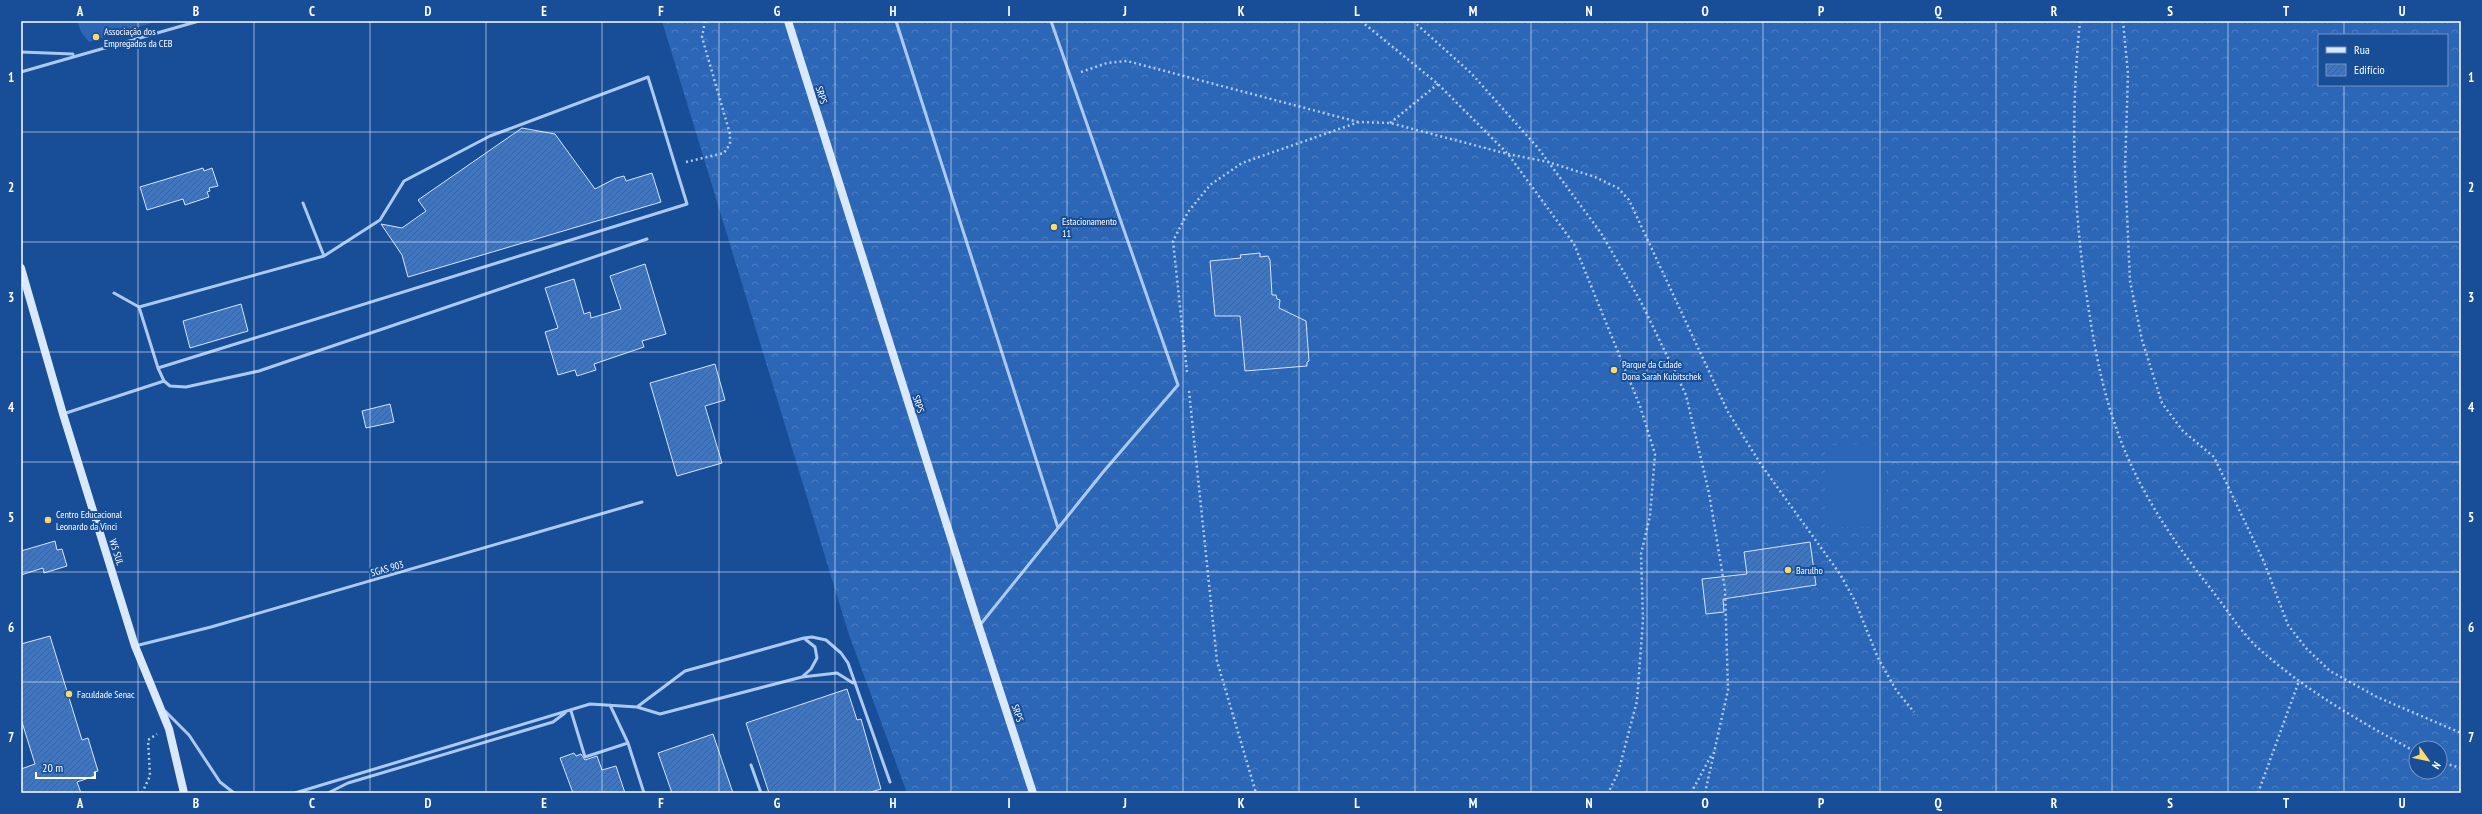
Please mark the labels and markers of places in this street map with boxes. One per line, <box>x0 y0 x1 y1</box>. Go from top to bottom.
place label: Associação dos Empregados da CEB <box>104 25 173 50</box>
marker: Associação dos Empregados da CEB <box>91 32 101 42</box>
place label: Estacionamento 11 <box>1062 215 1117 240</box>
marker: Estacionamento 11 <box>1049 222 1059 232</box>
place label: Parque da Cidade Dona Sarah Kubitschek <box>1622 358 1701 383</box>
marker: Parque da Cidade Dona Sarah Kubitschek <box>1609 365 1619 375</box>
place label: Centro Educacional Leonardo da Vinci <box>56 508 123 533</box>
marker: Centro Educacional Leonardo da Vinci <box>43 515 53 525</box>
place label: Barulho <box>1796 564 1823 577</box>
marker: Barulho <box>1783 565 1793 575</box>
place label: Faculdade Senac <box>77 688 135 701</box>
marker: Faculdade Senac <box>64 689 74 699</box>

